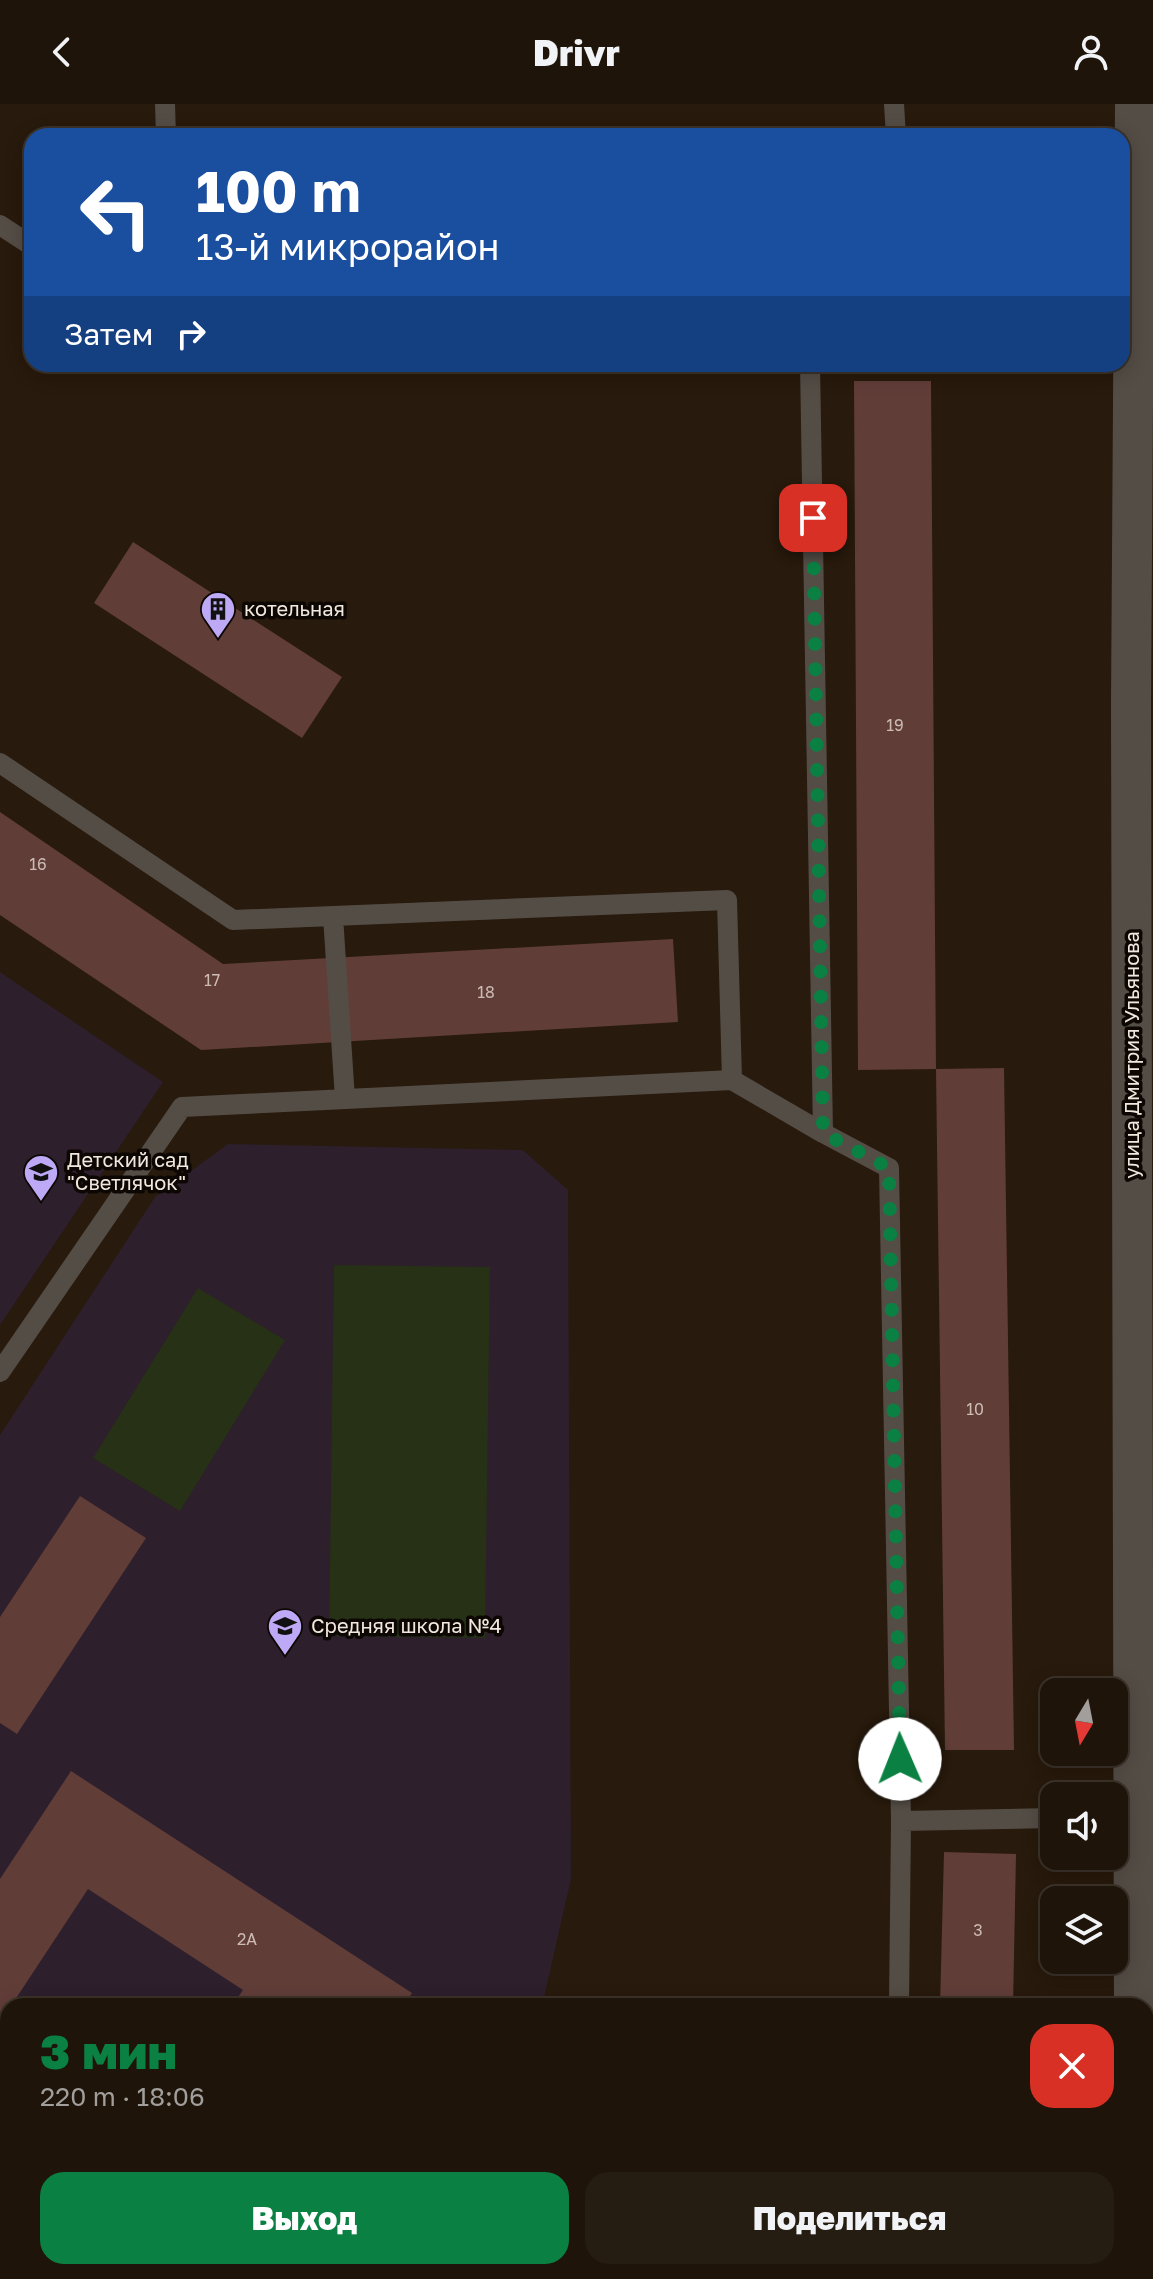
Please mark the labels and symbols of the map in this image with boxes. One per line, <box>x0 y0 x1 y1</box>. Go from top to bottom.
pin <box>779 484 847 552</box>
building icon: котельная <box>199 590 237 640</box>
place label: котельная <box>244 596 345 620</box>
house number: 19 <box>886 715 904 735</box>
house number: 16 <box>29 854 47 874</box>
street label: улица Дмитрия Ульянова <box>1119 931 1143 1179</box>
house number: 17 <box>204 970 220 990</box>
house number: 18 <box>477 982 495 1002</box>
place label: Детский сад "Светлячок" <box>67 1147 189 1194</box>
school or university icon: Детский сад "Светлячок" <box>22 1153 60 1203</box>
house number: 10 <box>966 1399 984 1419</box>
school or university icon: Средняя школа №4 <box>266 1607 304 1657</box>
place label: Средняя школа №4 <box>311 1613 502 1637</box>
north arrow <box>1040 1678 1128 1766</box>
position arrow <box>858 1717 942 1801</box>
house number: 3 <box>973 1920 983 1940</box>
house number: 2А <box>237 1929 257 1949</box>

